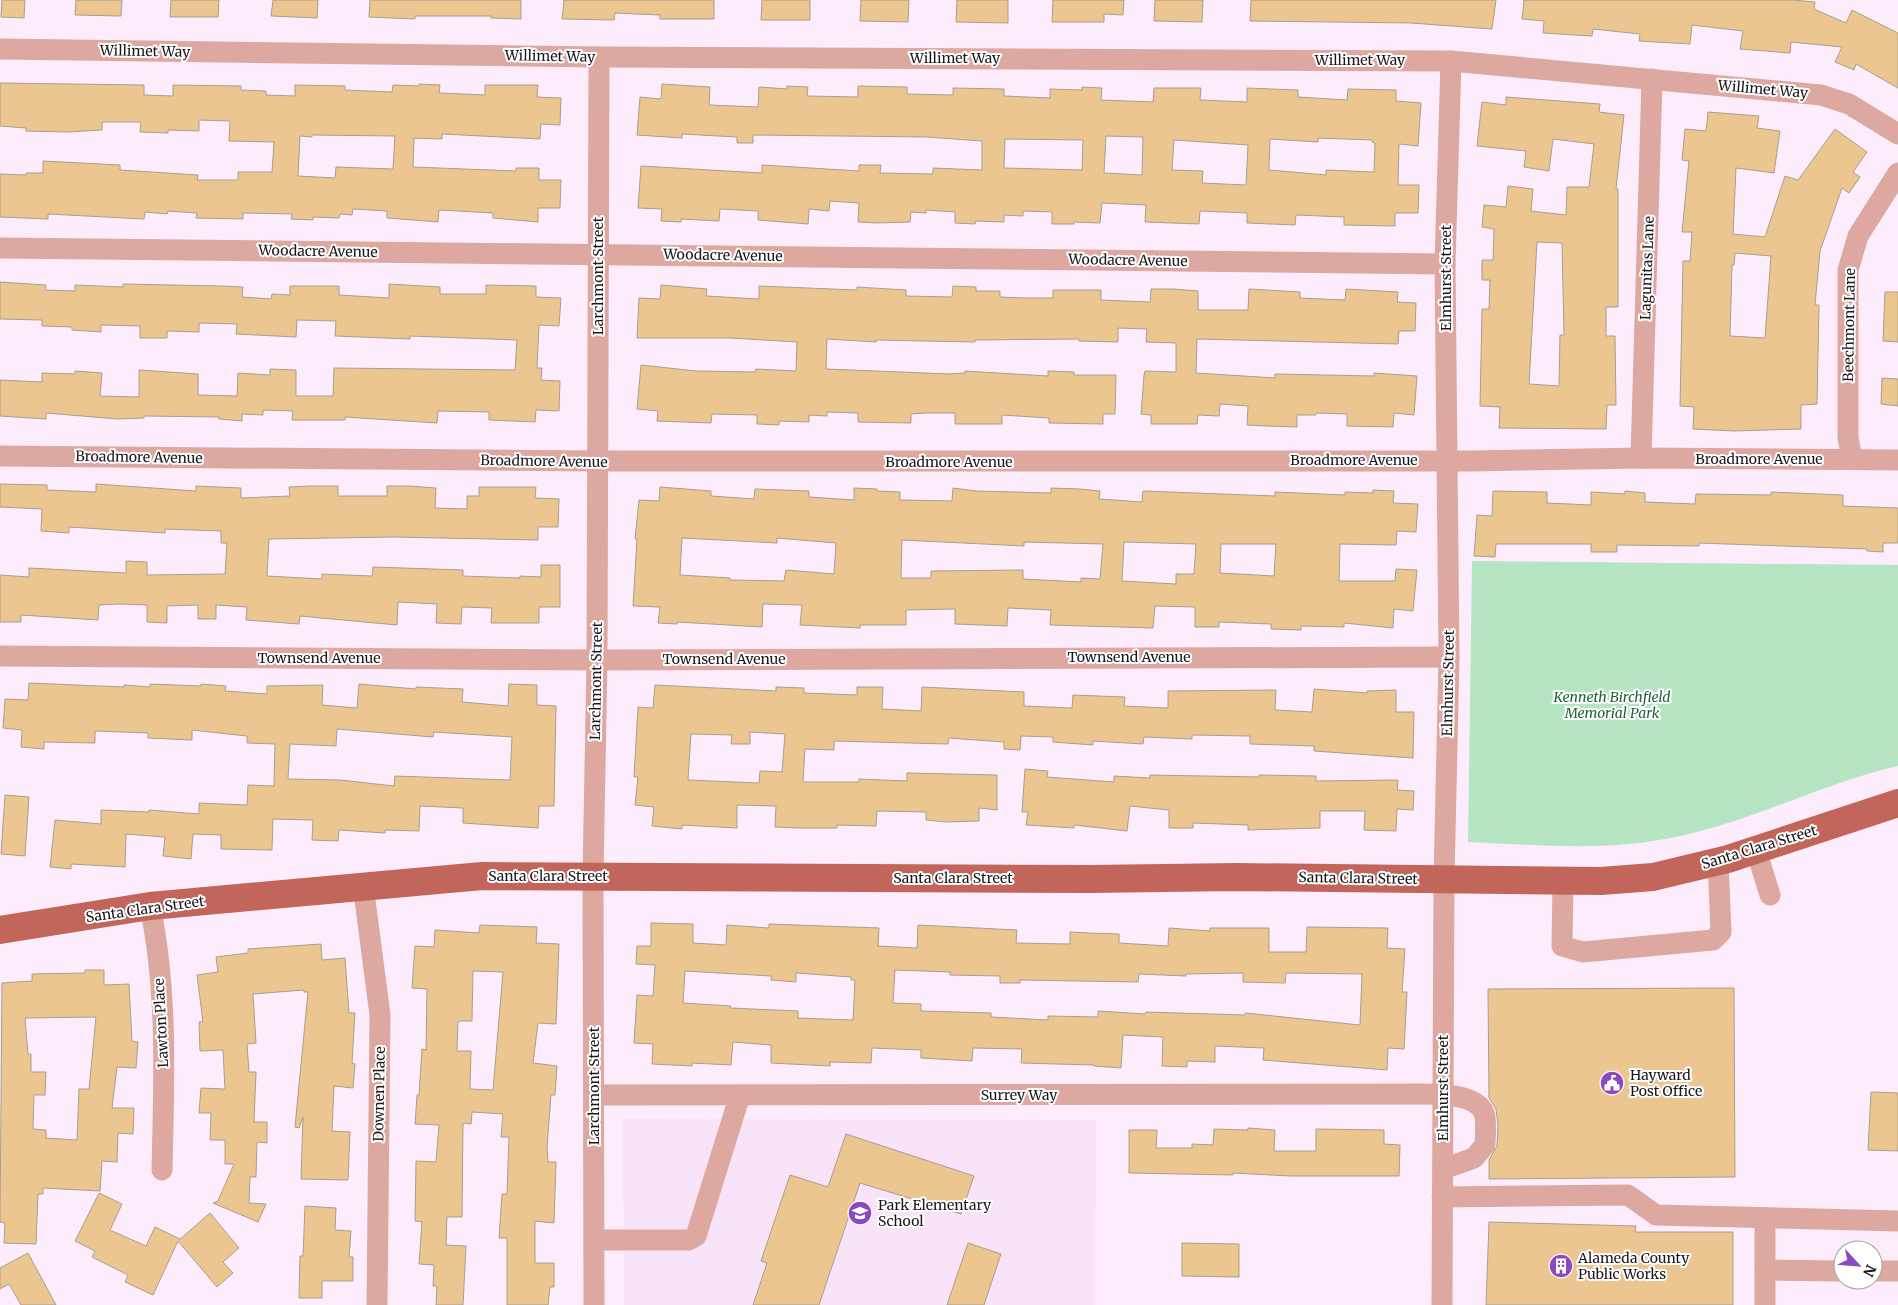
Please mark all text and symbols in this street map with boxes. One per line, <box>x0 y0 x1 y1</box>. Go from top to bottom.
street label: Willimet Way <box>99 41 191 61</box>
street label: Willimet Way <box>504 46 596 66</box>
street label: Willimet Way <box>909 49 1001 67</box>
street label: Willimet Way <box>1314 51 1406 69</box>
street label: Willimet Way <box>1716 76 1810 102</box>
street label: Larchmont Street <box>589 216 607 335</box>
street label: Lagunitas Lane <box>1636 216 1658 320</box>
street label: Elmhurst Street <box>1437 224 1455 331</box>
street label: Woodacre Avenue <box>257 241 378 261</box>
street label: Woodacre Avenue <box>662 245 783 265</box>
street label: Woodacre Avenue <box>1067 250 1188 270</box>
street label: Beechmont Lane <box>1839 268 1859 382</box>
street label: Broadmore Avenue <box>75 447 203 467</box>
street label: Broadmore Avenue <box>1695 450 1823 468</box>
street label: Broadmore Avenue <box>480 451 608 471</box>
street label: Broadmore Avenue <box>1290 451 1418 469</box>
street label: Broadmore Avenue <box>885 453 1013 471</box>
street label: Larchmont Street <box>586 621 606 740</box>
street label: Elmhurst Street <box>1438 629 1458 736</box>
street label: Townsend Avenue <box>1067 648 1191 666</box>
street label: Townsend Avenue <box>257 649 381 667</box>
street label: Townsend Avenue <box>662 650 786 668</box>
park label: Kenneth Birchfield Memorial Park <box>1553 688 1670 722</box>
street label: Santa Clara Street <box>1699 821 1819 873</box>
street label: Santa Clara Street <box>488 867 608 885</box>
street label: Santa Clara Street <box>1298 868 1418 888</box>
street label: Santa Clara Street <box>893 869 1013 887</box>
street label: Santa Clara Street <box>85 892 206 926</box>
street label: Lawton Place <box>150 978 172 1068</box>
street label: Larchmont Street <box>585 1026 603 1145</box>
street label: Elmhurst Street <box>1434 1034 1452 1141</box>
street label: Downen Place <box>369 1046 389 1142</box>
place label: Hayward Post Office <box>1630 1066 1702 1100</box>
public building icon: Hayward Post Office <box>1599 1070 1625 1096</box>
street label: Surrey Way <box>981 1086 1058 1104</box>
place label: Park Elementary School <box>878 1196 992 1230</box>
school or university icon: Park Elementary School <box>847 1200 873 1226</box>
north arrow <box>1833 1240 1883 1290</box>
place label: Alameda County Public Works <box>1577 1249 1690 1283</box>
building icon: Alameda County Public Works <box>1548 1253 1574 1279</box>
text: N <box>1859 1262 1880 1280</box>

